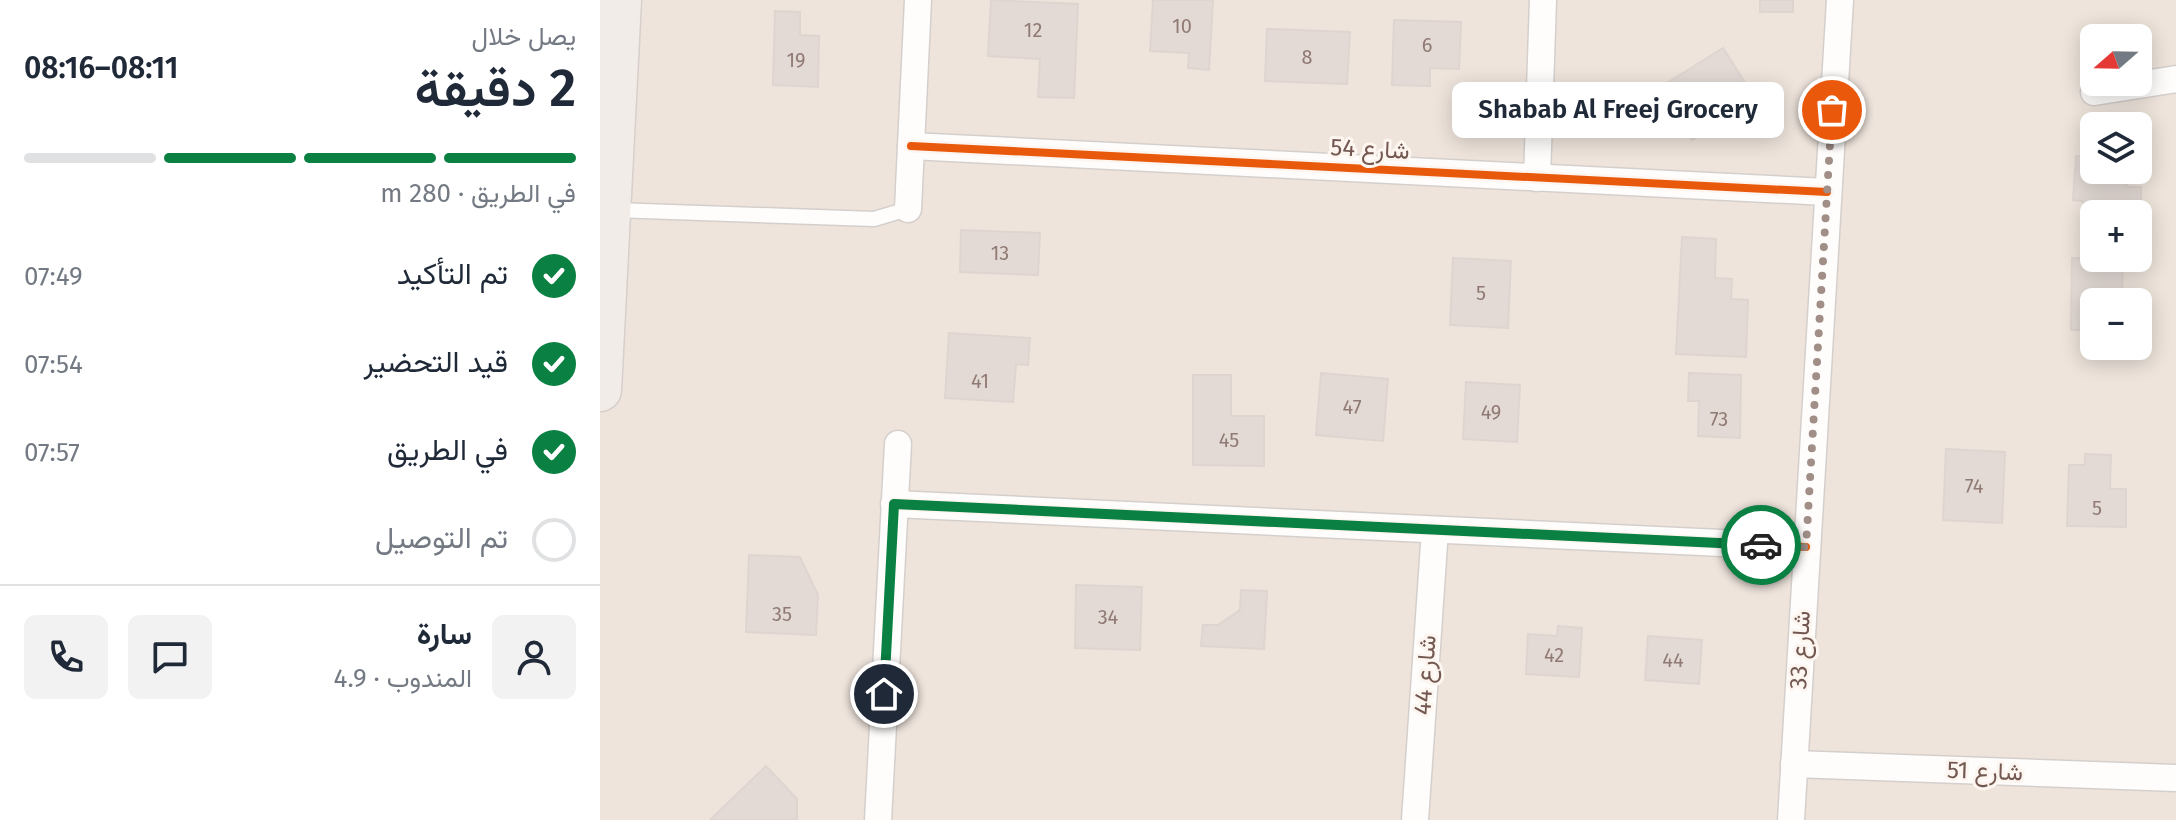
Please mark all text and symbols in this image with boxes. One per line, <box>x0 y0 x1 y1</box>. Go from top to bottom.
house number: 10 <box>1172 14 1192 38</box>
house number: 12 <box>1024 18 1042 42</box>
text: يصل خلال <box>472 21 576 52</box>
north arrow <box>2080 24 2152 96</box>
map controls <box>2080 24 2152 360</box>
house number: 6 <box>1422 33 1432 57</box>
house number: 8 <box>1301 45 1313 69</box>
house number: 19 <box>786 48 806 72</box>
text: 08:11–08:16 <box>24 50 178 86</box>
text: 2 دقيقة <box>415 57 576 120</box>
pin <box>1798 76 1866 144</box>
callout: Shabab Al Freej Grocery <box>1452 82 1784 138</box>
icon: bag <box>1810 88 1854 132</box>
text: Shabab Al Freej Grocery <box>1478 94 1758 125</box>
button: layers <box>2080 112 2152 184</box>
street label: شارع 54 <box>1329 133 1410 167</box>
text: في الطريق · 280 m <box>380 178 576 209</box>
button: + <box>2080 200 2152 272</box>
house number: 13 <box>991 241 1009 265</box>
icon: check <box>532 254 576 298</box>
text: تم التأكيد <box>397 256 508 292</box>
text: 07:49 <box>24 261 83 292</box>
house number: 5 <box>1476 281 1486 305</box>
button: − <box>2080 288 2152 360</box>
icon: check <box>532 342 576 386</box>
text: قيد التحضير <box>363 344 508 380</box>
text: 07:54 <box>24 349 83 380</box>
house number: 41 <box>971 369 989 393</box>
house number: 47 <box>1342 395 1362 419</box>
house number: 49 <box>1481 400 1501 424</box>
house number: 73 <box>1710 407 1728 431</box>
house number: 45 <box>1219 428 1239 452</box>
icon: check <box>532 430 576 474</box>
text: في الطريق <box>387 432 508 468</box>
text: 07:57 <box>24 437 80 468</box>
house number: 74 <box>1965 474 1984 498</box>
house number: 5 <box>2092 496 2102 520</box>
courier <box>1721 505 1801 585</box>
text: تم التوصيل <box>375 520 508 556</box>
icon: car <box>1739 523 1783 567</box>
house number: 35 <box>772 602 792 626</box>
house number: 34 <box>1098 605 1119 629</box>
street label: شارع 33 <box>1784 610 1818 690</box>
button: phone <box>24 615 108 699</box>
button: chat <box>128 615 212 699</box>
button: person <box>492 615 576 699</box>
text: سارة <box>417 616 472 652</box>
street label: شارع 44 <box>1408 634 1444 716</box>
house number: 42 <box>1544 643 1564 667</box>
house number: 44 <box>1662 648 1684 672</box>
pin <box>850 660 918 728</box>
text: المندوب · 4.9 <box>334 663 472 694</box>
icon: home <box>862 672 906 716</box>
street label: شارع 51 <box>1947 756 2023 788</box>

